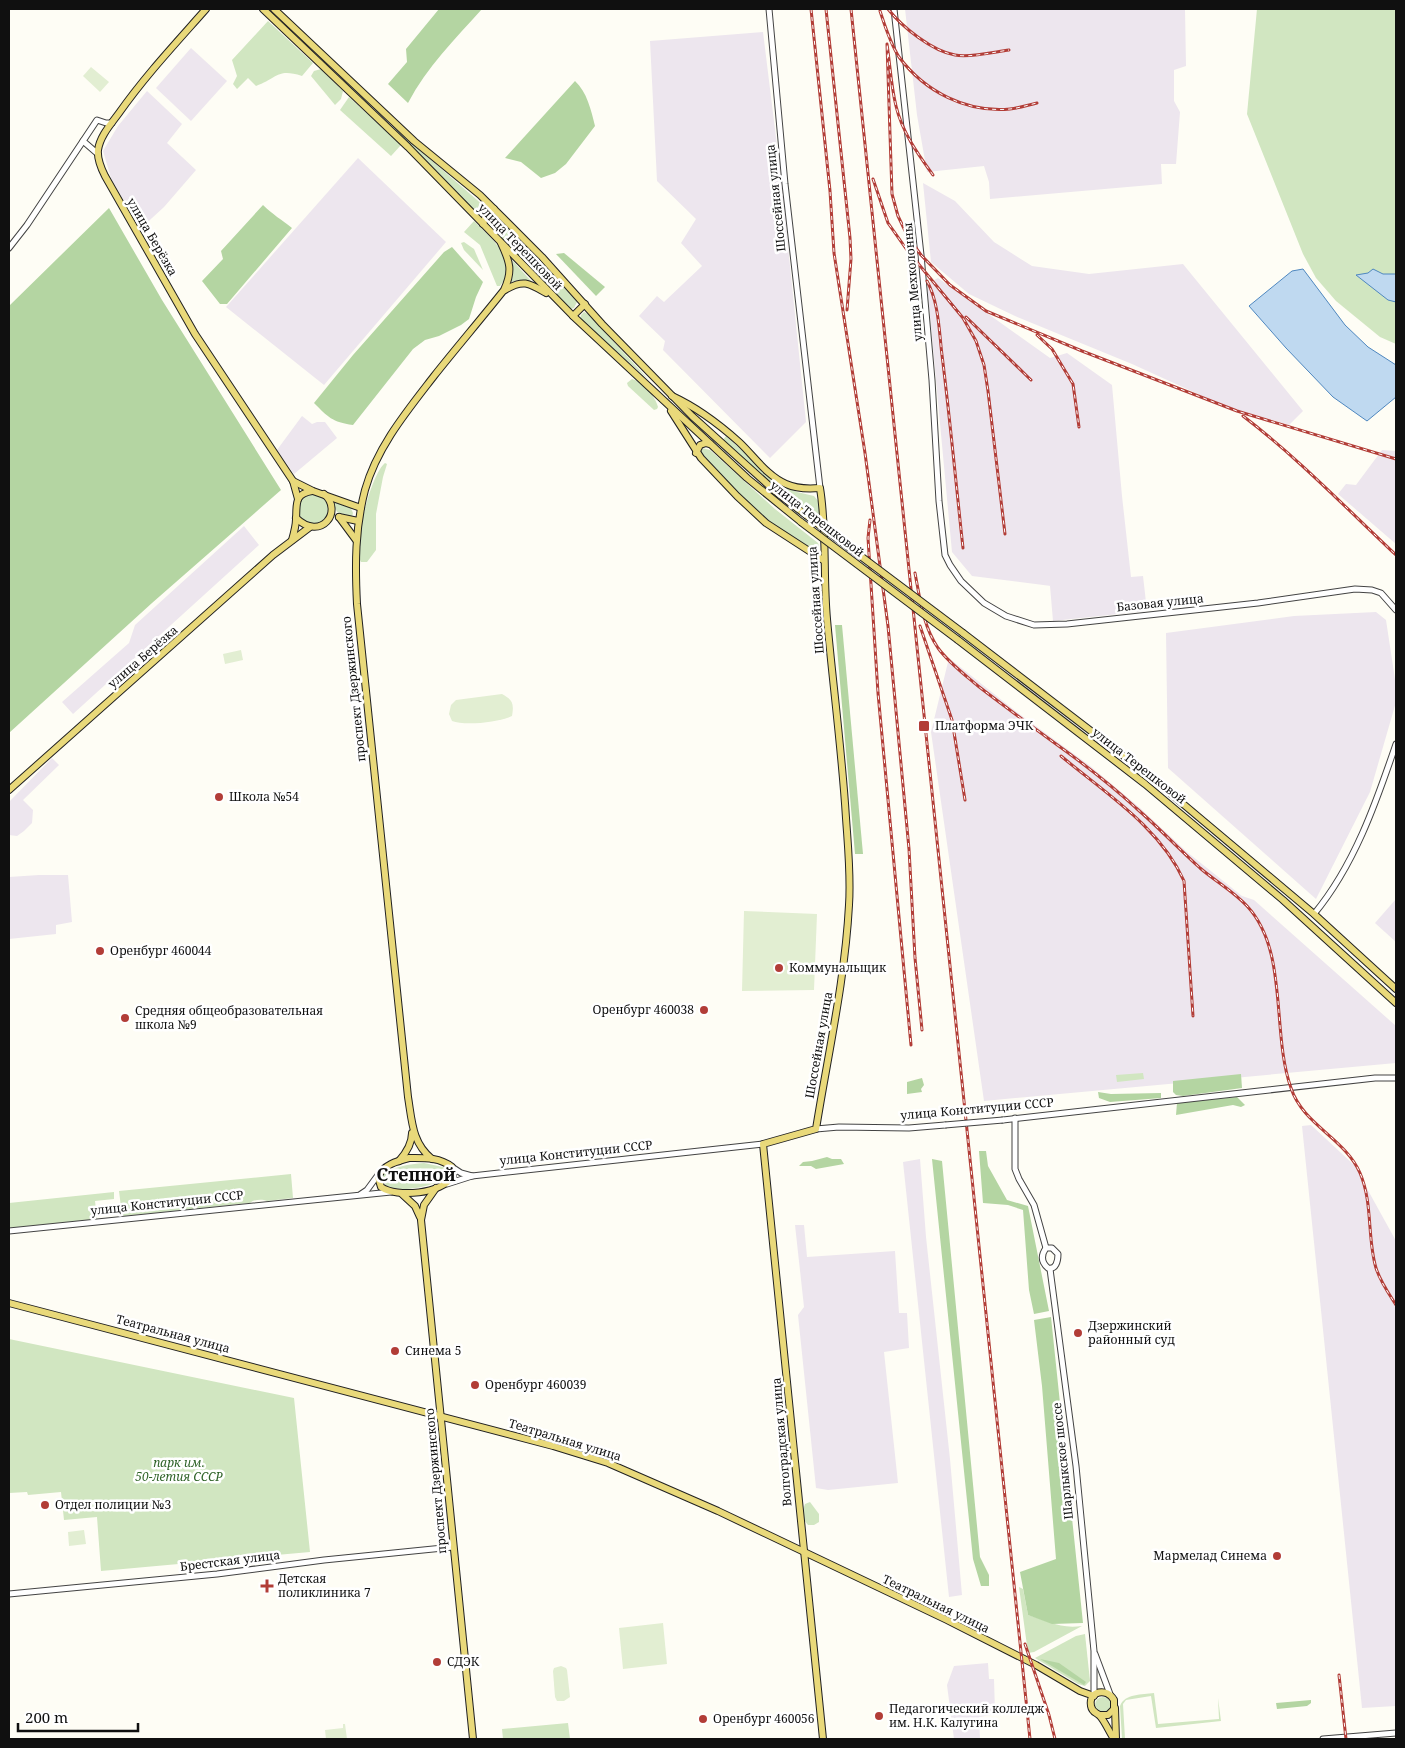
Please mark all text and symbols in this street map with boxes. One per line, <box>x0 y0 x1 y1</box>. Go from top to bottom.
street label: Шоссейная улица <box>761 143 790 253</box>
street label: улица Берёзка <box>123 194 182 279</box>
street label: улица Терешковой <box>474 199 566 294</box>
street label: улица Мехколонны <box>899 222 926 342</box>
street label: улица Терешковой <box>767 476 868 561</box>
street label: Шоссейная улица <box>803 545 828 655</box>
street label: Базовая улица <box>1116 589 1205 616</box>
street label: проспект Дзержинского <box>337 615 370 763</box>
street label: улица Берёзка <box>104 621 182 692</box>
place label: Платформа ЭЧК <box>935 717 1034 734</box>
marker: Платформа ЭЧК <box>917 719 931 733</box>
street label: улица Терешковой <box>1089 723 1190 808</box>
place label: Школа №54 <box>229 788 299 805</box>
marker: Школа №54 <box>213 791 225 803</box>
place label: Оренбург 460044 <box>110 942 212 959</box>
marker: Оренбург 460044 <box>94 945 106 957</box>
place label: Коммунальщик <box>789 959 887 976</box>
marker: Коммунальщик <box>773 962 785 974</box>
street label: Шоссейная улица <box>801 990 836 1100</box>
place label: Оренбург 460038 <box>592 1001 694 1018</box>
place label: Средняя общеобразовательная школа №9 <box>135 1002 323 1033</box>
marker: Оренбург 460038 <box>698 1004 710 1016</box>
marker: Средняя общеобразовательная школа №9 <box>119 1012 131 1024</box>
street label: улица Конституции СССР <box>900 1093 1054 1124</box>
street label: улица Конституции СССР <box>499 1136 653 1169</box>
district label: Степной <box>376 1162 456 1186</box>
street label: улица Конституции СССР <box>90 1186 244 1219</box>
street label: Театральная улица <box>114 1310 232 1357</box>
place label: Дзержинский районный суд <box>1088 1317 1175 1348</box>
marker: Дзержинский районный суд <box>1072 1327 1084 1339</box>
place label: Синема 5 <box>405 1342 462 1359</box>
marker: Синема 5 <box>389 1345 401 1357</box>
place label: Оренбург 460039 <box>485 1376 587 1393</box>
street label: Волгоградская улица <box>767 1377 796 1507</box>
marker: Оренбург 460039 <box>469 1379 481 1391</box>
street label: Шарлыкское шоссе <box>1048 1402 1077 1520</box>
street label: проспект Дзержинского <box>421 1407 450 1555</box>
street label: Театральная улица <box>507 1414 624 1465</box>
park label: парк им. 50-летия СССР <box>135 1454 223 1485</box>
place label: Отдел полиции №3 <box>55 1496 171 1513</box>
marker: Отдел полиции №3 <box>39 1499 51 1511</box>
street label: Брестская улица <box>179 1546 281 1575</box>
place label: Мармелад Синема <box>1153 1547 1267 1564</box>
marker: Мармелад Синема <box>1271 1550 1283 1562</box>
place label: Детская поликлиника 7 <box>278 1570 371 1601</box>
street label: Театральная улица <box>880 1570 993 1637</box>
marker: Детская поликлиника 7 <box>260 1579 274 1593</box>
place label: СДЭК <box>447 1653 480 1670</box>
marker: СДЭК <box>431 1656 443 1668</box>
scale bar <box>18 1700 138 1732</box>
place label: Педагогический колледж им. Н.К. Калугина <box>889 1700 1044 1731</box>
text: 200 m <box>25 1707 68 1727</box>
place label: Оренбург 460056 <box>713 1710 815 1727</box>
marker: Педагогический колледж им. Н.К. Калугина <box>873 1710 885 1722</box>
marker: Оренбург 460056 <box>697 1713 709 1725</box>

